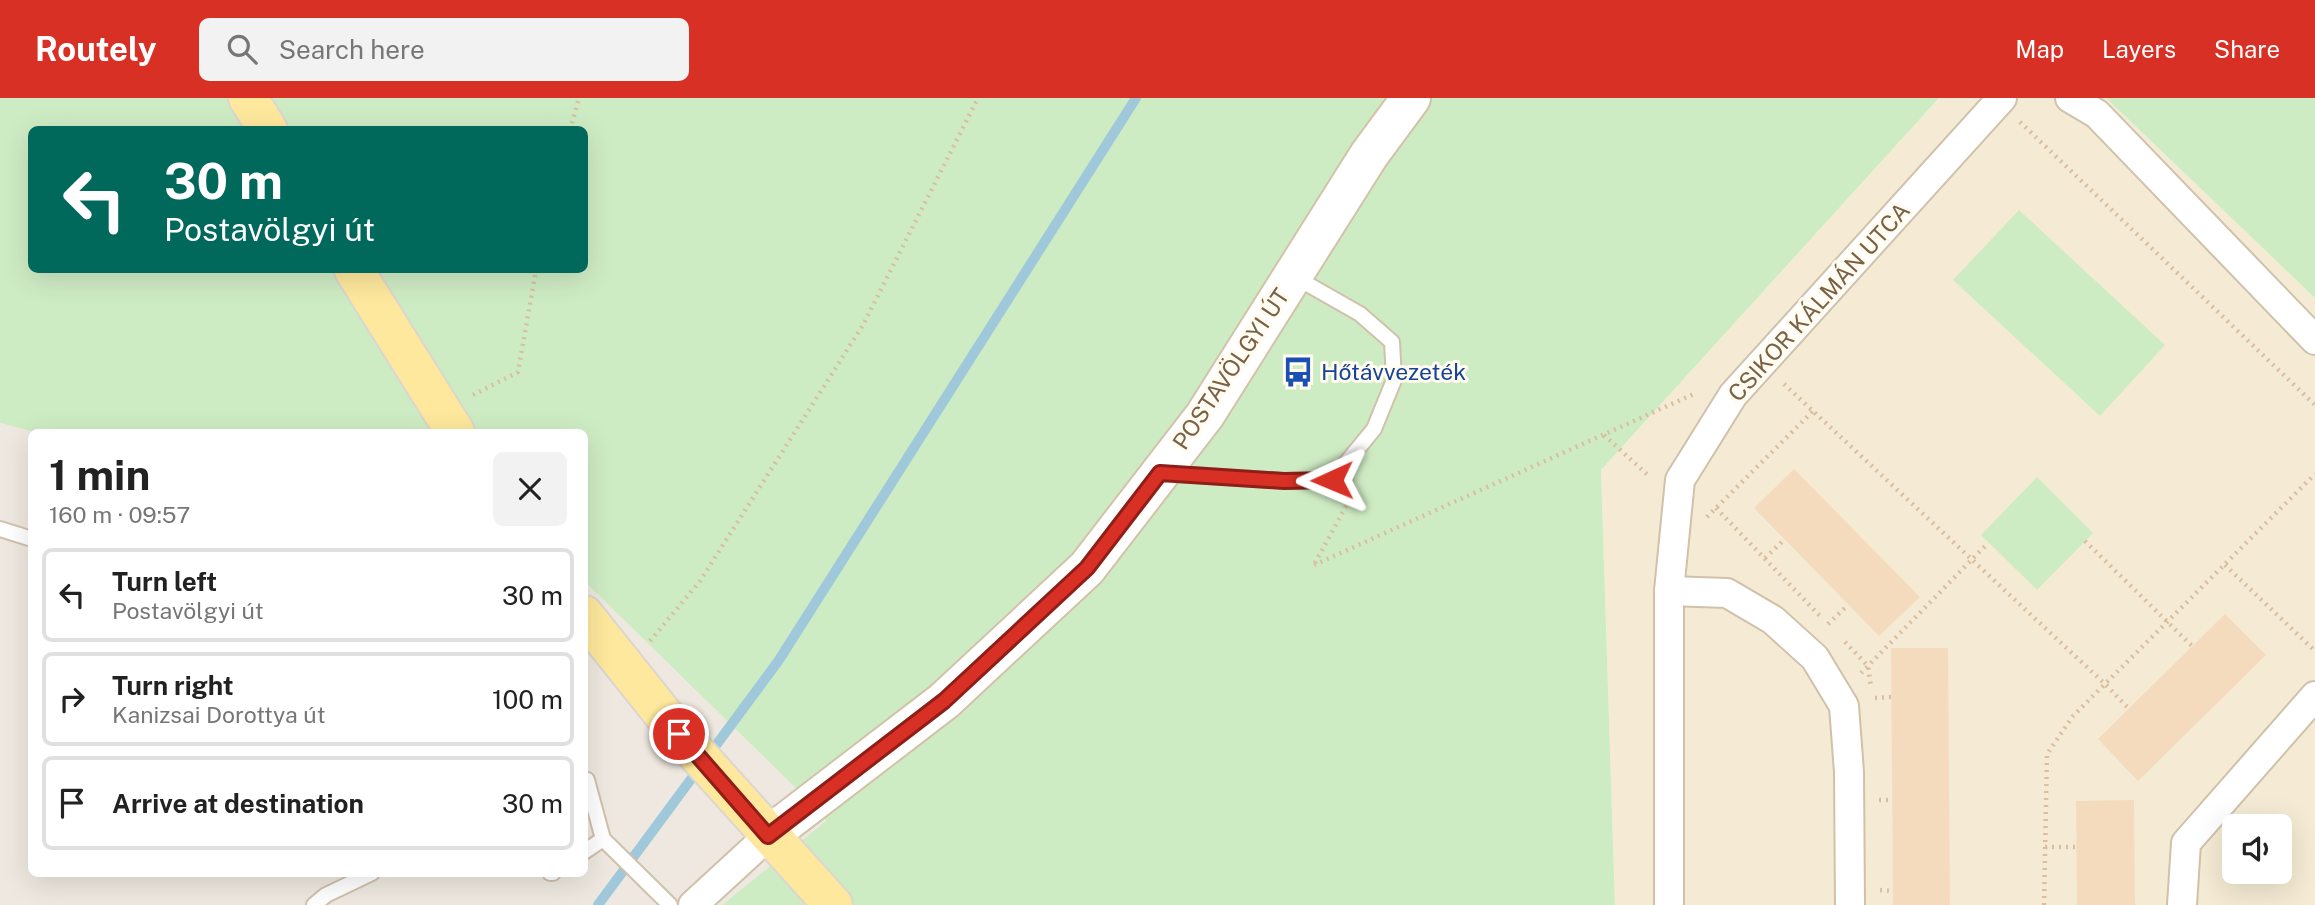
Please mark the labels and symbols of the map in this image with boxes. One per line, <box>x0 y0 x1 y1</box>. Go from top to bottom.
street label: CSIKOR KÁLMÁN UTCA <box>1722 197 1915 407</box>
street label: POSTAVÖLGYI ÚT <box>1167 283 1295 454</box>
bus stop icon: Hőtávvezeték <box>1281 355 1315 389</box>
place label: Hőtávvezeték <box>1321 358 1466 385</box>
position arrow <box>1295 443 1369 517</box>
pin <box>649 704 709 764</box>

